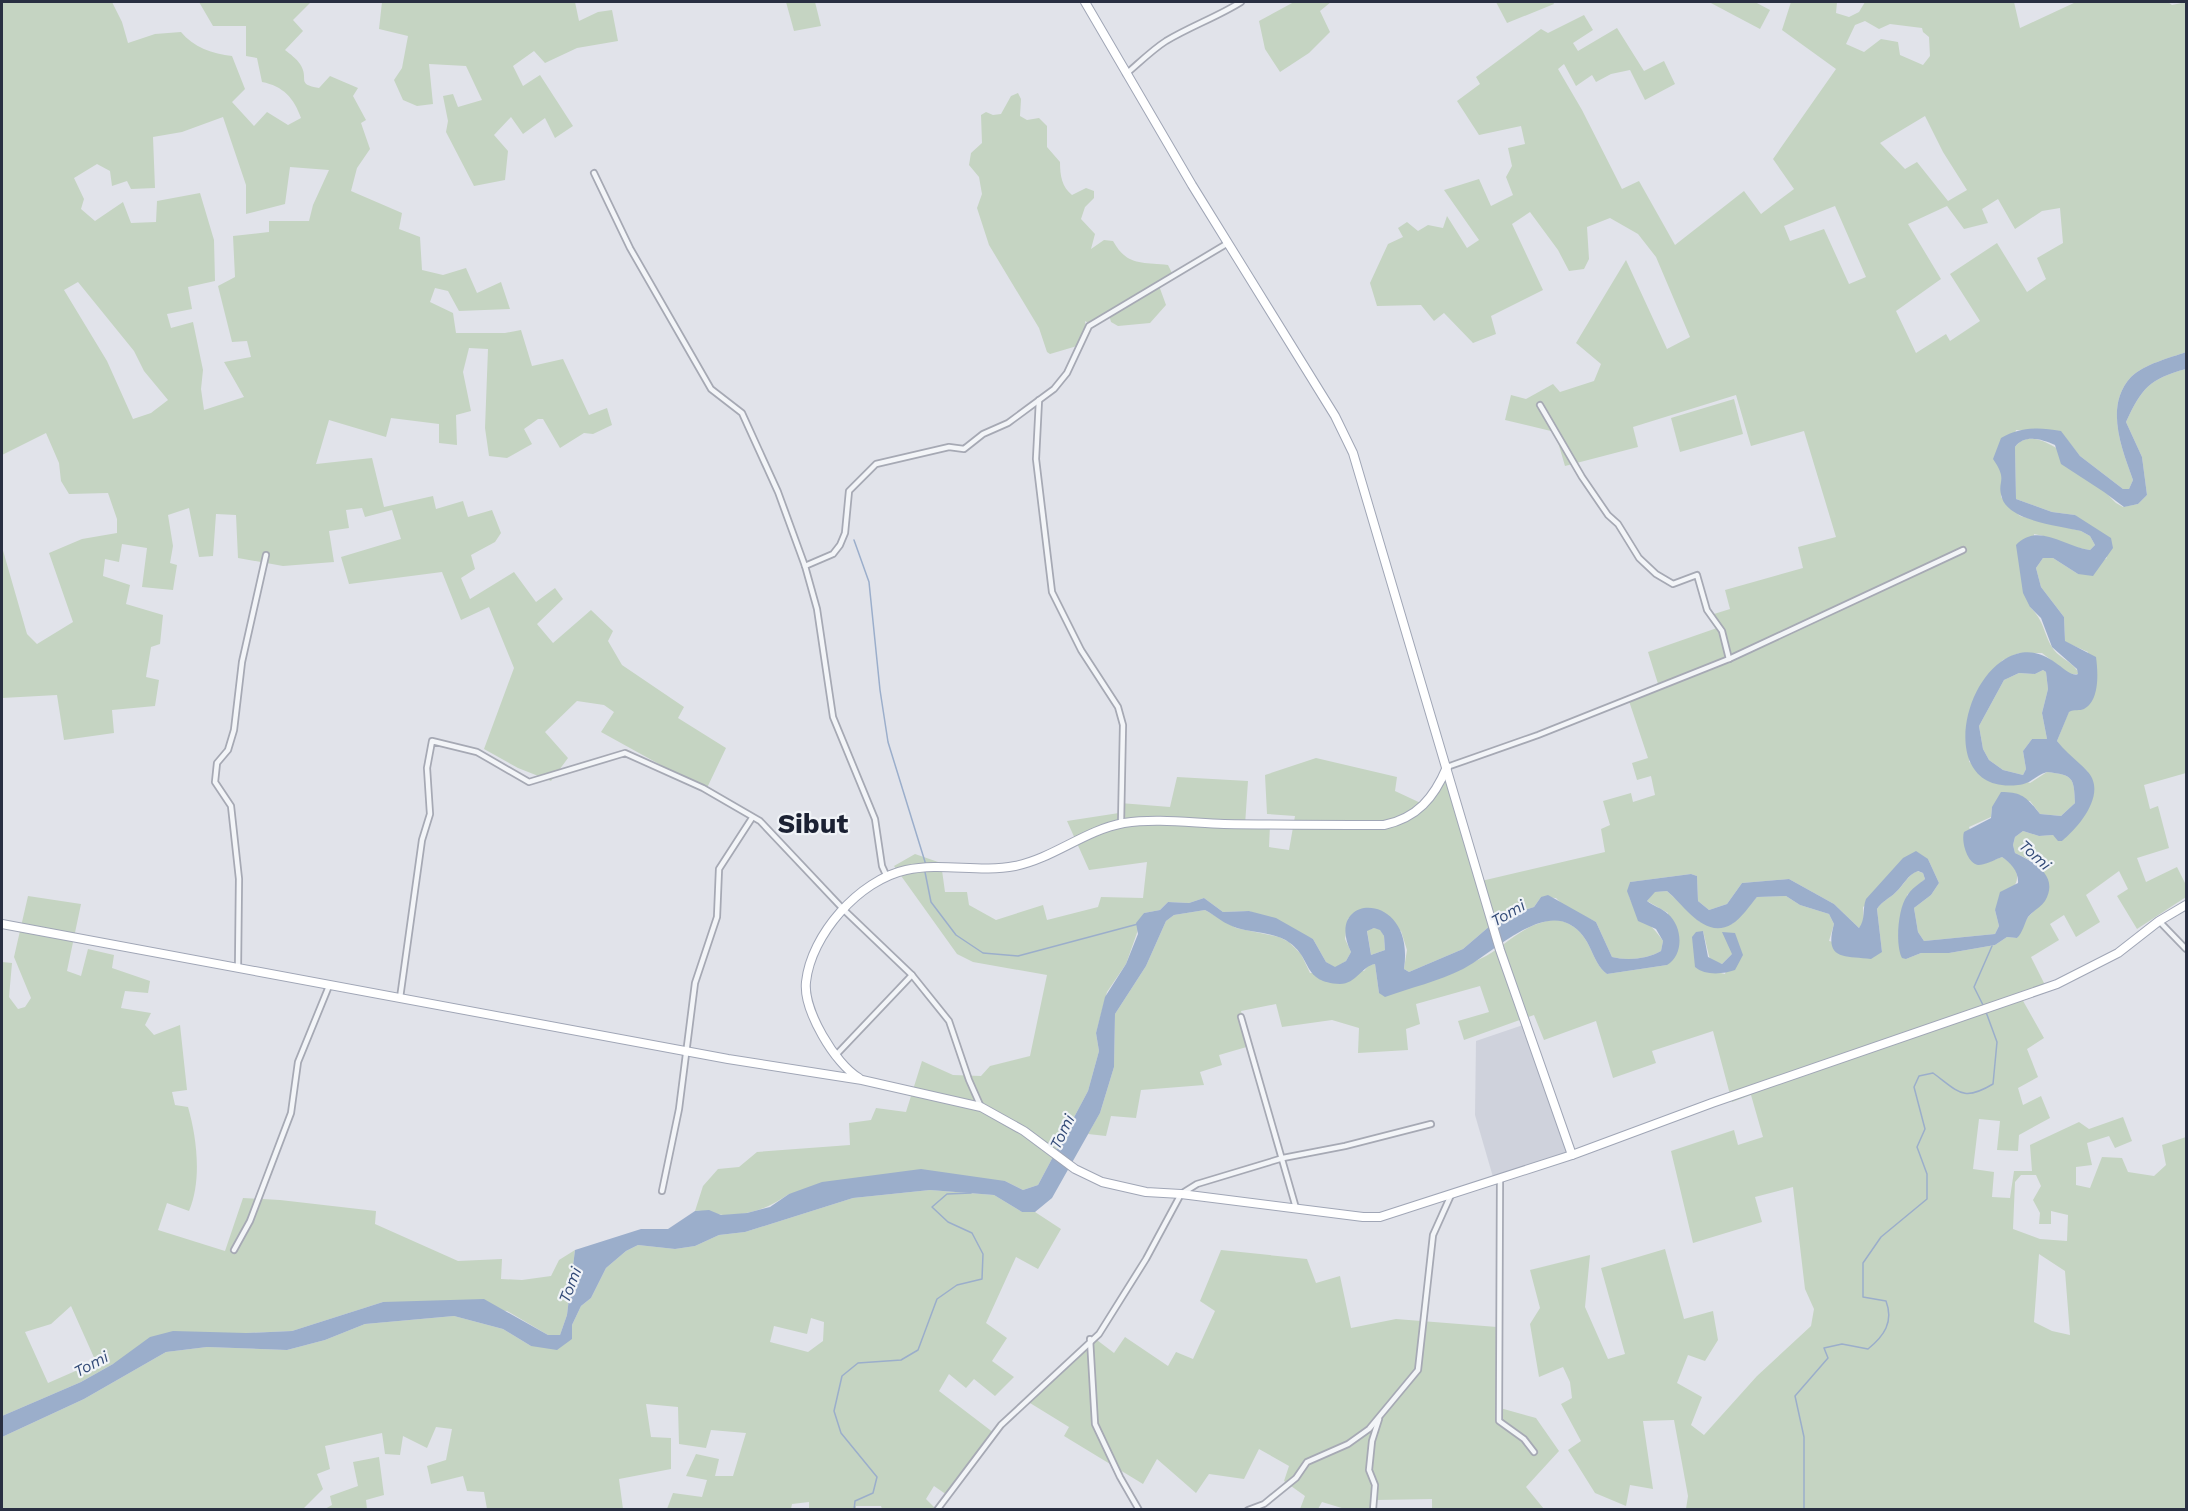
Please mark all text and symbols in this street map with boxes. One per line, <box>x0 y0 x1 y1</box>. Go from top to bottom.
district label: Sibut <box>778 808 849 840</box>
water label: Tomi <box>2015 836 2056 875</box>
water label: Tomi <box>1487 895 1529 930</box>
water label: Tomi <box>1045 1111 1079 1153</box>
water label: Tomi <box>555 1264 586 1306</box>
water label: Tomi <box>70 1347 112 1381</box>

